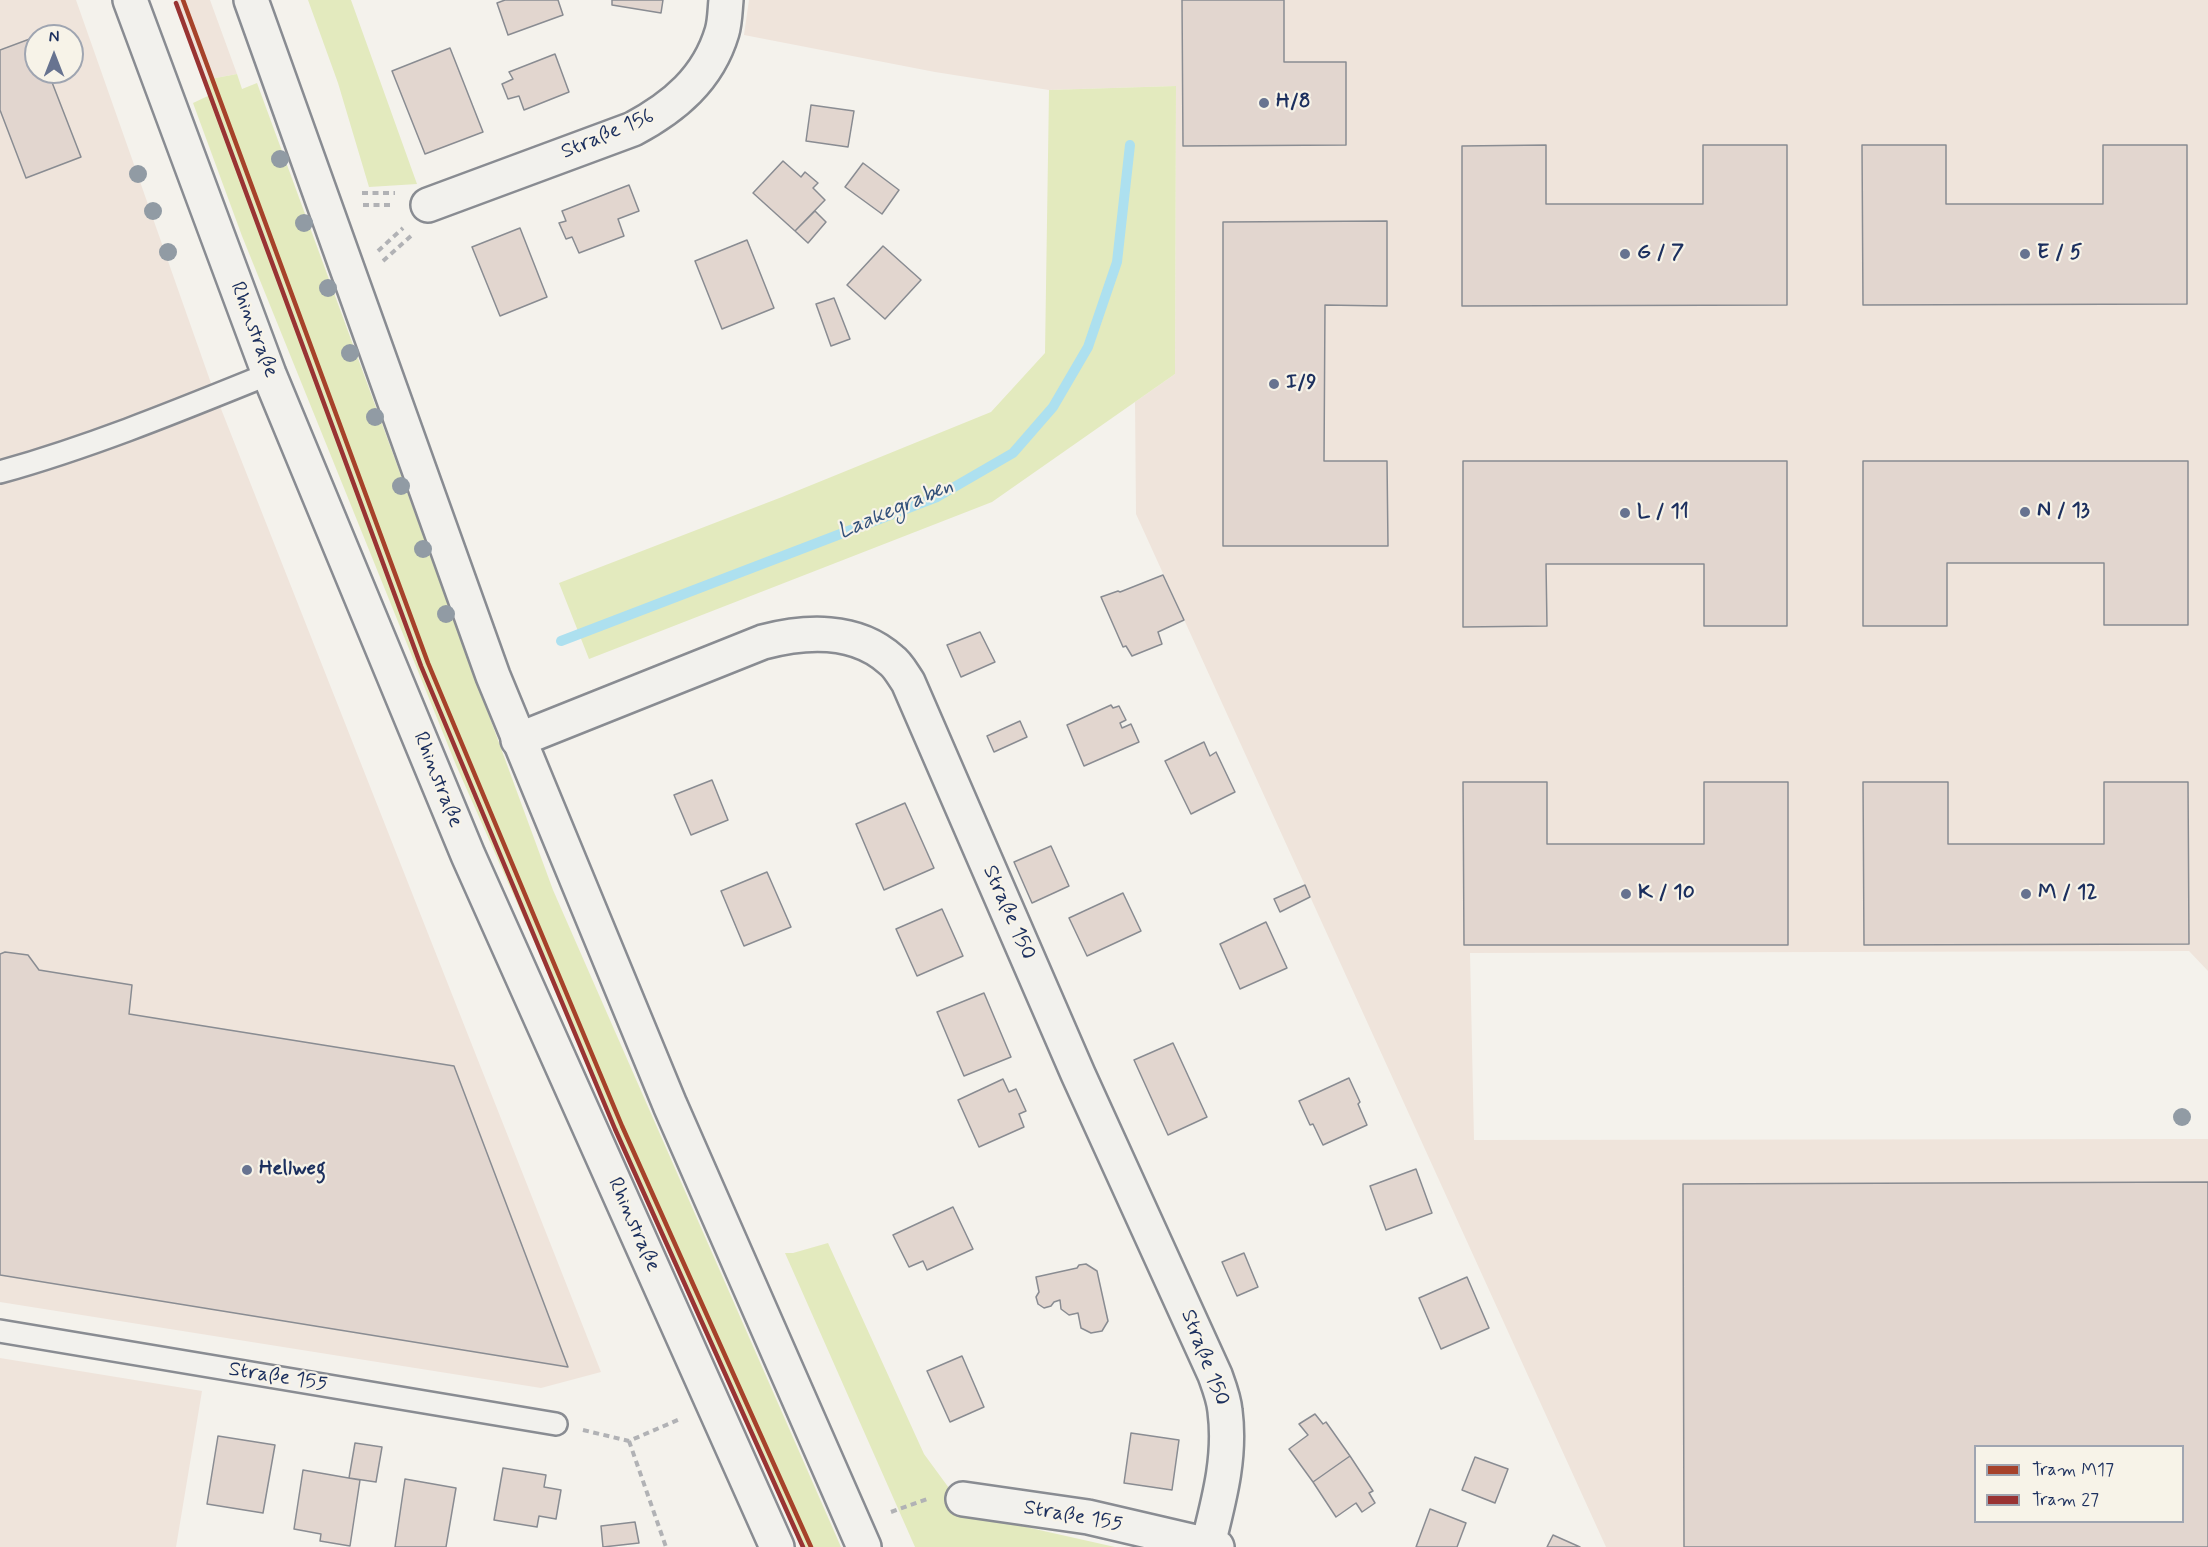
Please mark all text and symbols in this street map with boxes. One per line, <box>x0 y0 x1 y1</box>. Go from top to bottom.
north arrow <box>24 24 84 84</box>
text: N <box>49 27 59 48</box>
place label: H/8 <box>1276 90 1311 116</box>
marker: H/8 <box>1257 96 1271 110</box>
street label: Straße 156 <box>558 104 658 166</box>
place label: G / 7 <box>1637 241 1684 267</box>
place label: E / 5 <box>2037 241 2082 267</box>
marker: G / 7 <box>1618 247 1632 261</box>
marker: E / 5 <box>2018 247 2032 261</box>
street label: Rhinstraße <box>223 279 283 381</box>
place label: I/9 <box>1286 371 1317 397</box>
marker: I/9 <box>1267 377 1281 391</box>
water label: Laakegraben <box>834 474 958 546</box>
place label: N / 13 <box>2037 499 2090 525</box>
place label: L / 11 <box>1637 500 1689 526</box>
marker: N / 13 <box>2018 505 2032 519</box>
marker: L / 11 <box>1618 506 1632 520</box>
street label: Rhinstraße <box>407 729 467 831</box>
street label: Straße 150 <box>976 862 1040 964</box>
place label: K / 10 <box>1638 881 1695 907</box>
place label: M / 12 <box>2038 881 2097 907</box>
marker: K / 10 <box>1619 887 1633 901</box>
marker: M / 12 <box>2019 887 2033 901</box>
place label: Hellweg <box>259 1157 326 1183</box>
marker: Hellweg <box>240 1163 254 1177</box>
street label: Rhinstraße <box>601 1174 665 1276</box>
street label: Straße 150 <box>1174 1306 1234 1410</box>
street label: Straße 155 <box>227 1358 329 1398</box>
legend <box>1974 1445 2184 1523</box>
text: Tram M17 <box>2032 1458 2114 1482</box>
text: Tram 27 <box>2032 1488 2099 1512</box>
street label: Straße 155 <box>1022 1496 1124 1538</box>

